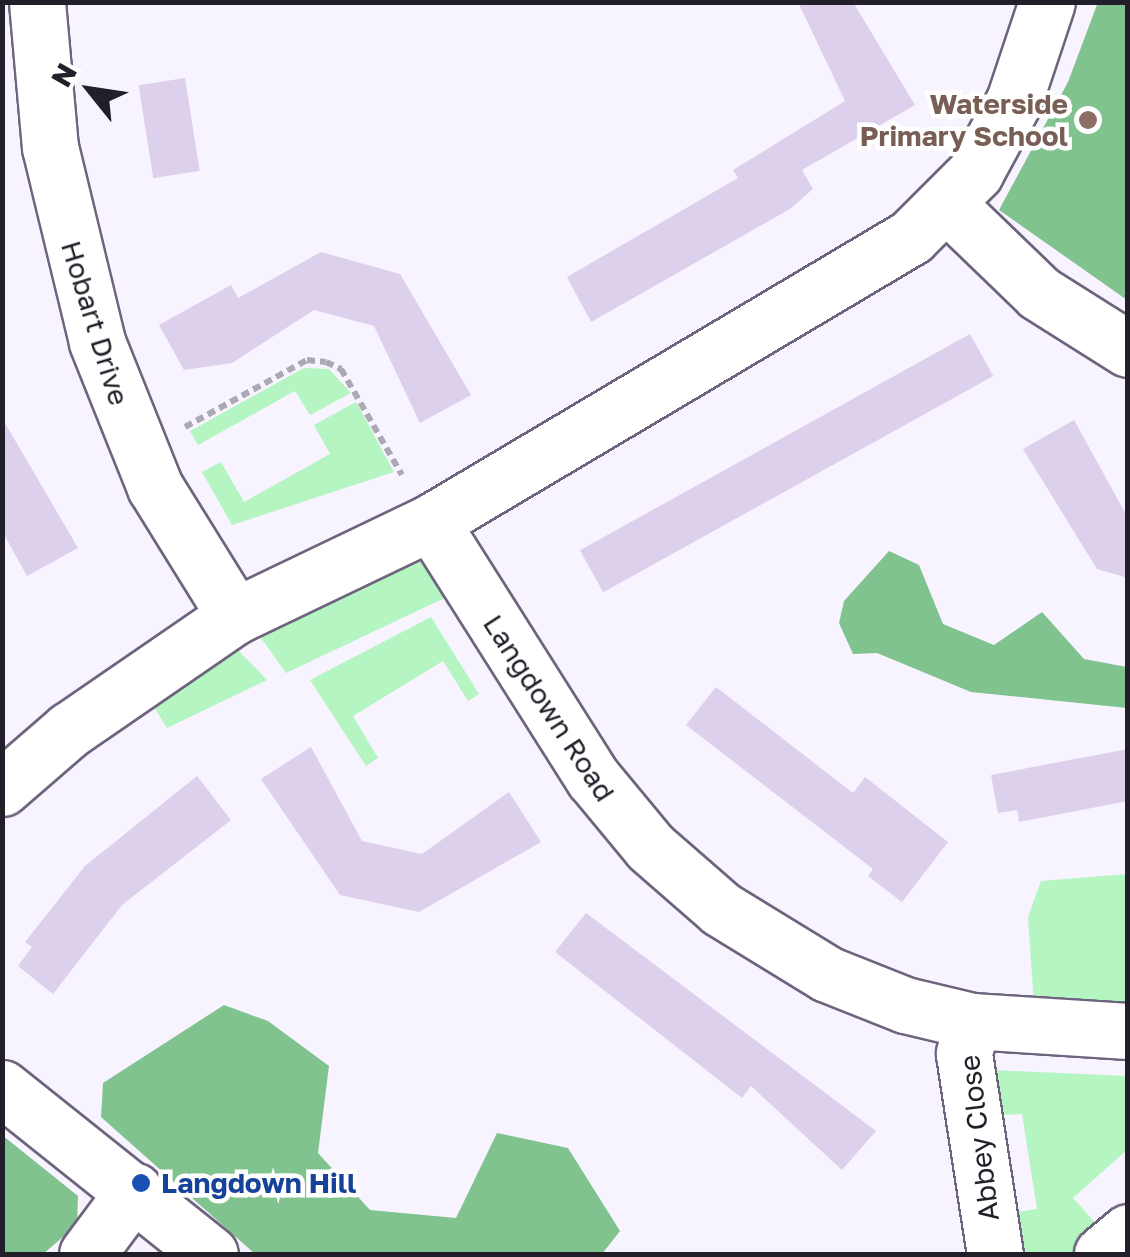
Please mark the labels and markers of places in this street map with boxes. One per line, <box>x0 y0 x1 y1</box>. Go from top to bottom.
place label: Waterside Primary School <box>860 87 1068 153</box>
marker: Waterside Primary School <box>1077 109 1099 131</box>
place label: Langdown Hill <box>161 1166 356 1200</box>
marker: Langdown Hill <box>130 1172 152 1194</box>

